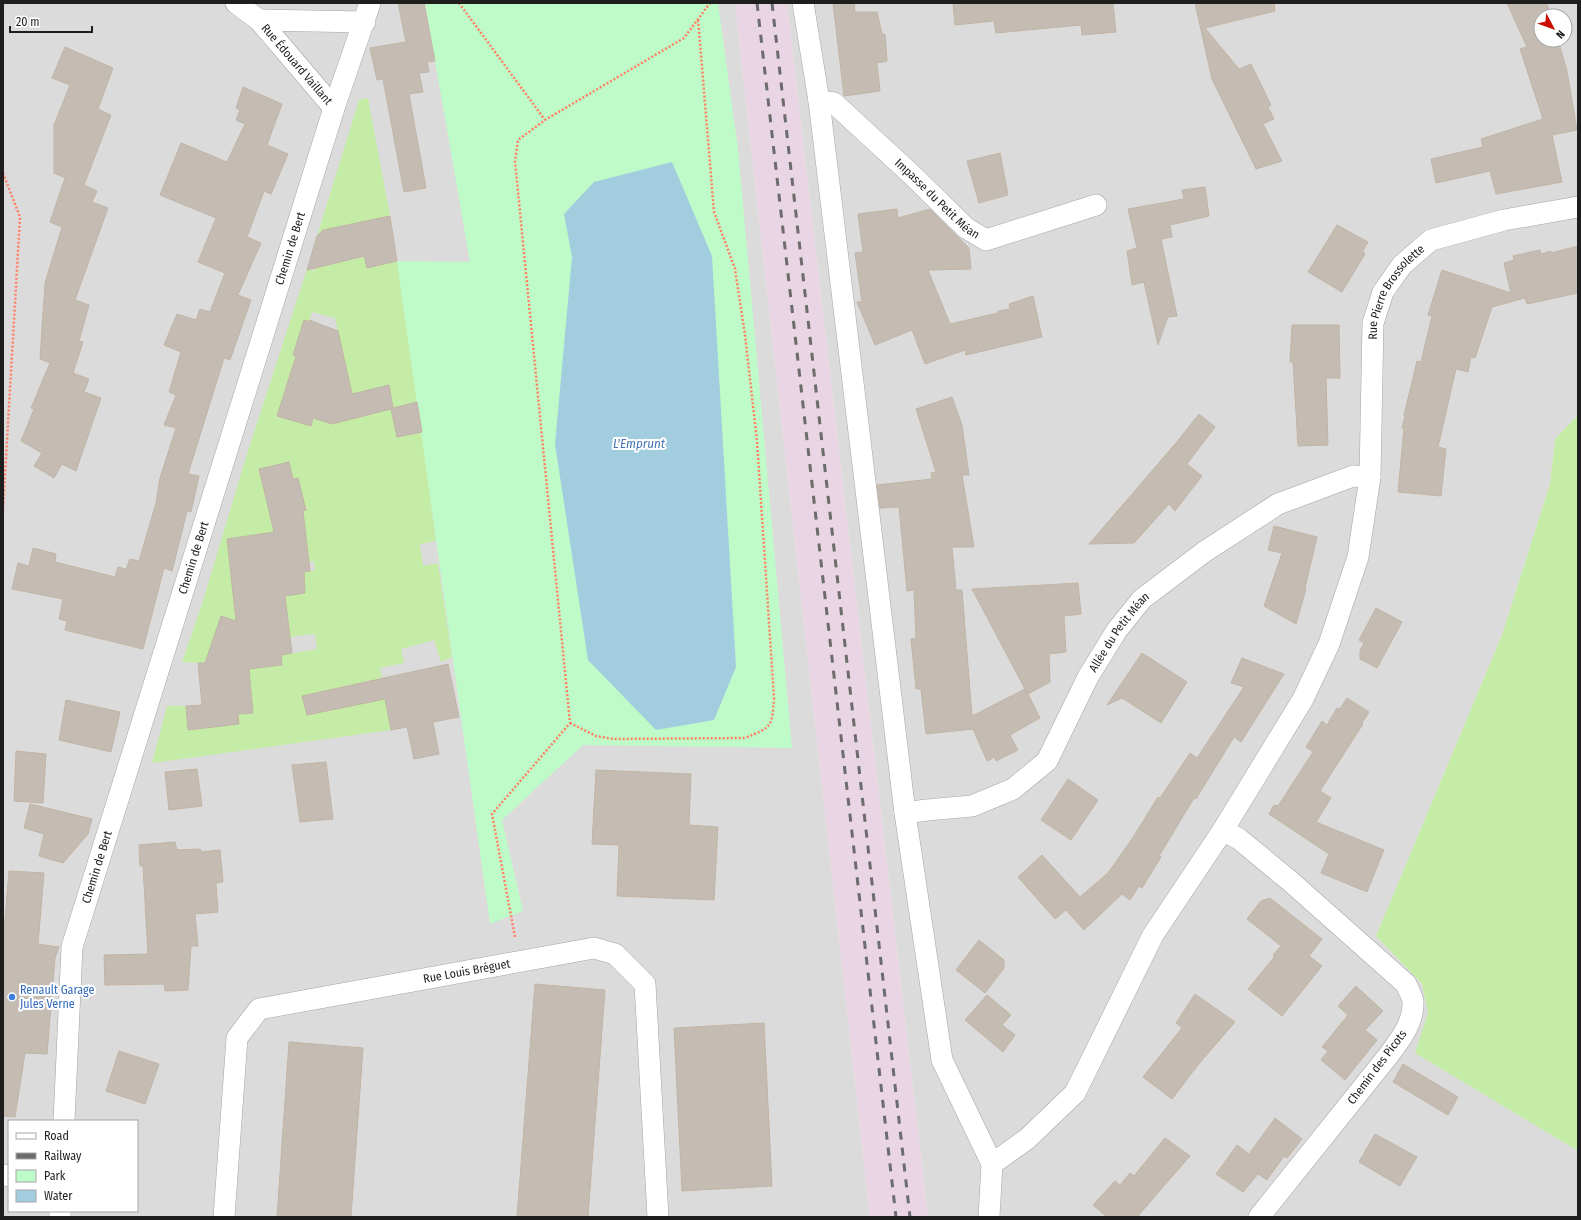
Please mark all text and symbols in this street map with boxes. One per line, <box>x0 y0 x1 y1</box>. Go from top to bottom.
scale bar <box>10 8 92 34</box>
north arrow <box>1533 8 1573 48</box>
text: 20 m <box>16 15 40 29</box>
street label: Rue Édouard Vaillant <box>258 21 335 108</box>
text: N <box>1553 27 1567 41</box>
street label: Impasse du Petit Méan <box>892 156 982 242</box>
street label: Chemin de Bert <box>272 210 308 287</box>
street label: Rue Pierre Brossolette <box>1366 242 1427 340</box>
water label: L'Emprunt <box>613 436 666 451</box>
street label: Chemin de Bert <box>176 520 212 596</box>
street label: Allée du Petit Méan <box>1086 589 1152 675</box>
street label: Chemin de Bert <box>79 829 115 905</box>
street label: Rue Louis Bréguet <box>422 956 511 986</box>
place label: Renault Garage Jules Verne <box>20 983 94 1011</box>
marker: Renault Garage Jules Verne <box>7 992 17 1002</box>
street label: Chemin des Picots <box>1344 1027 1410 1107</box>
legend <box>8 1120 138 1212</box>
text: Road <box>44 1129 69 1143</box>
text: Railway <box>44 1149 82 1163</box>
text: Park <box>44 1169 66 1183</box>
text: Water <box>44 1189 73 1203</box>

